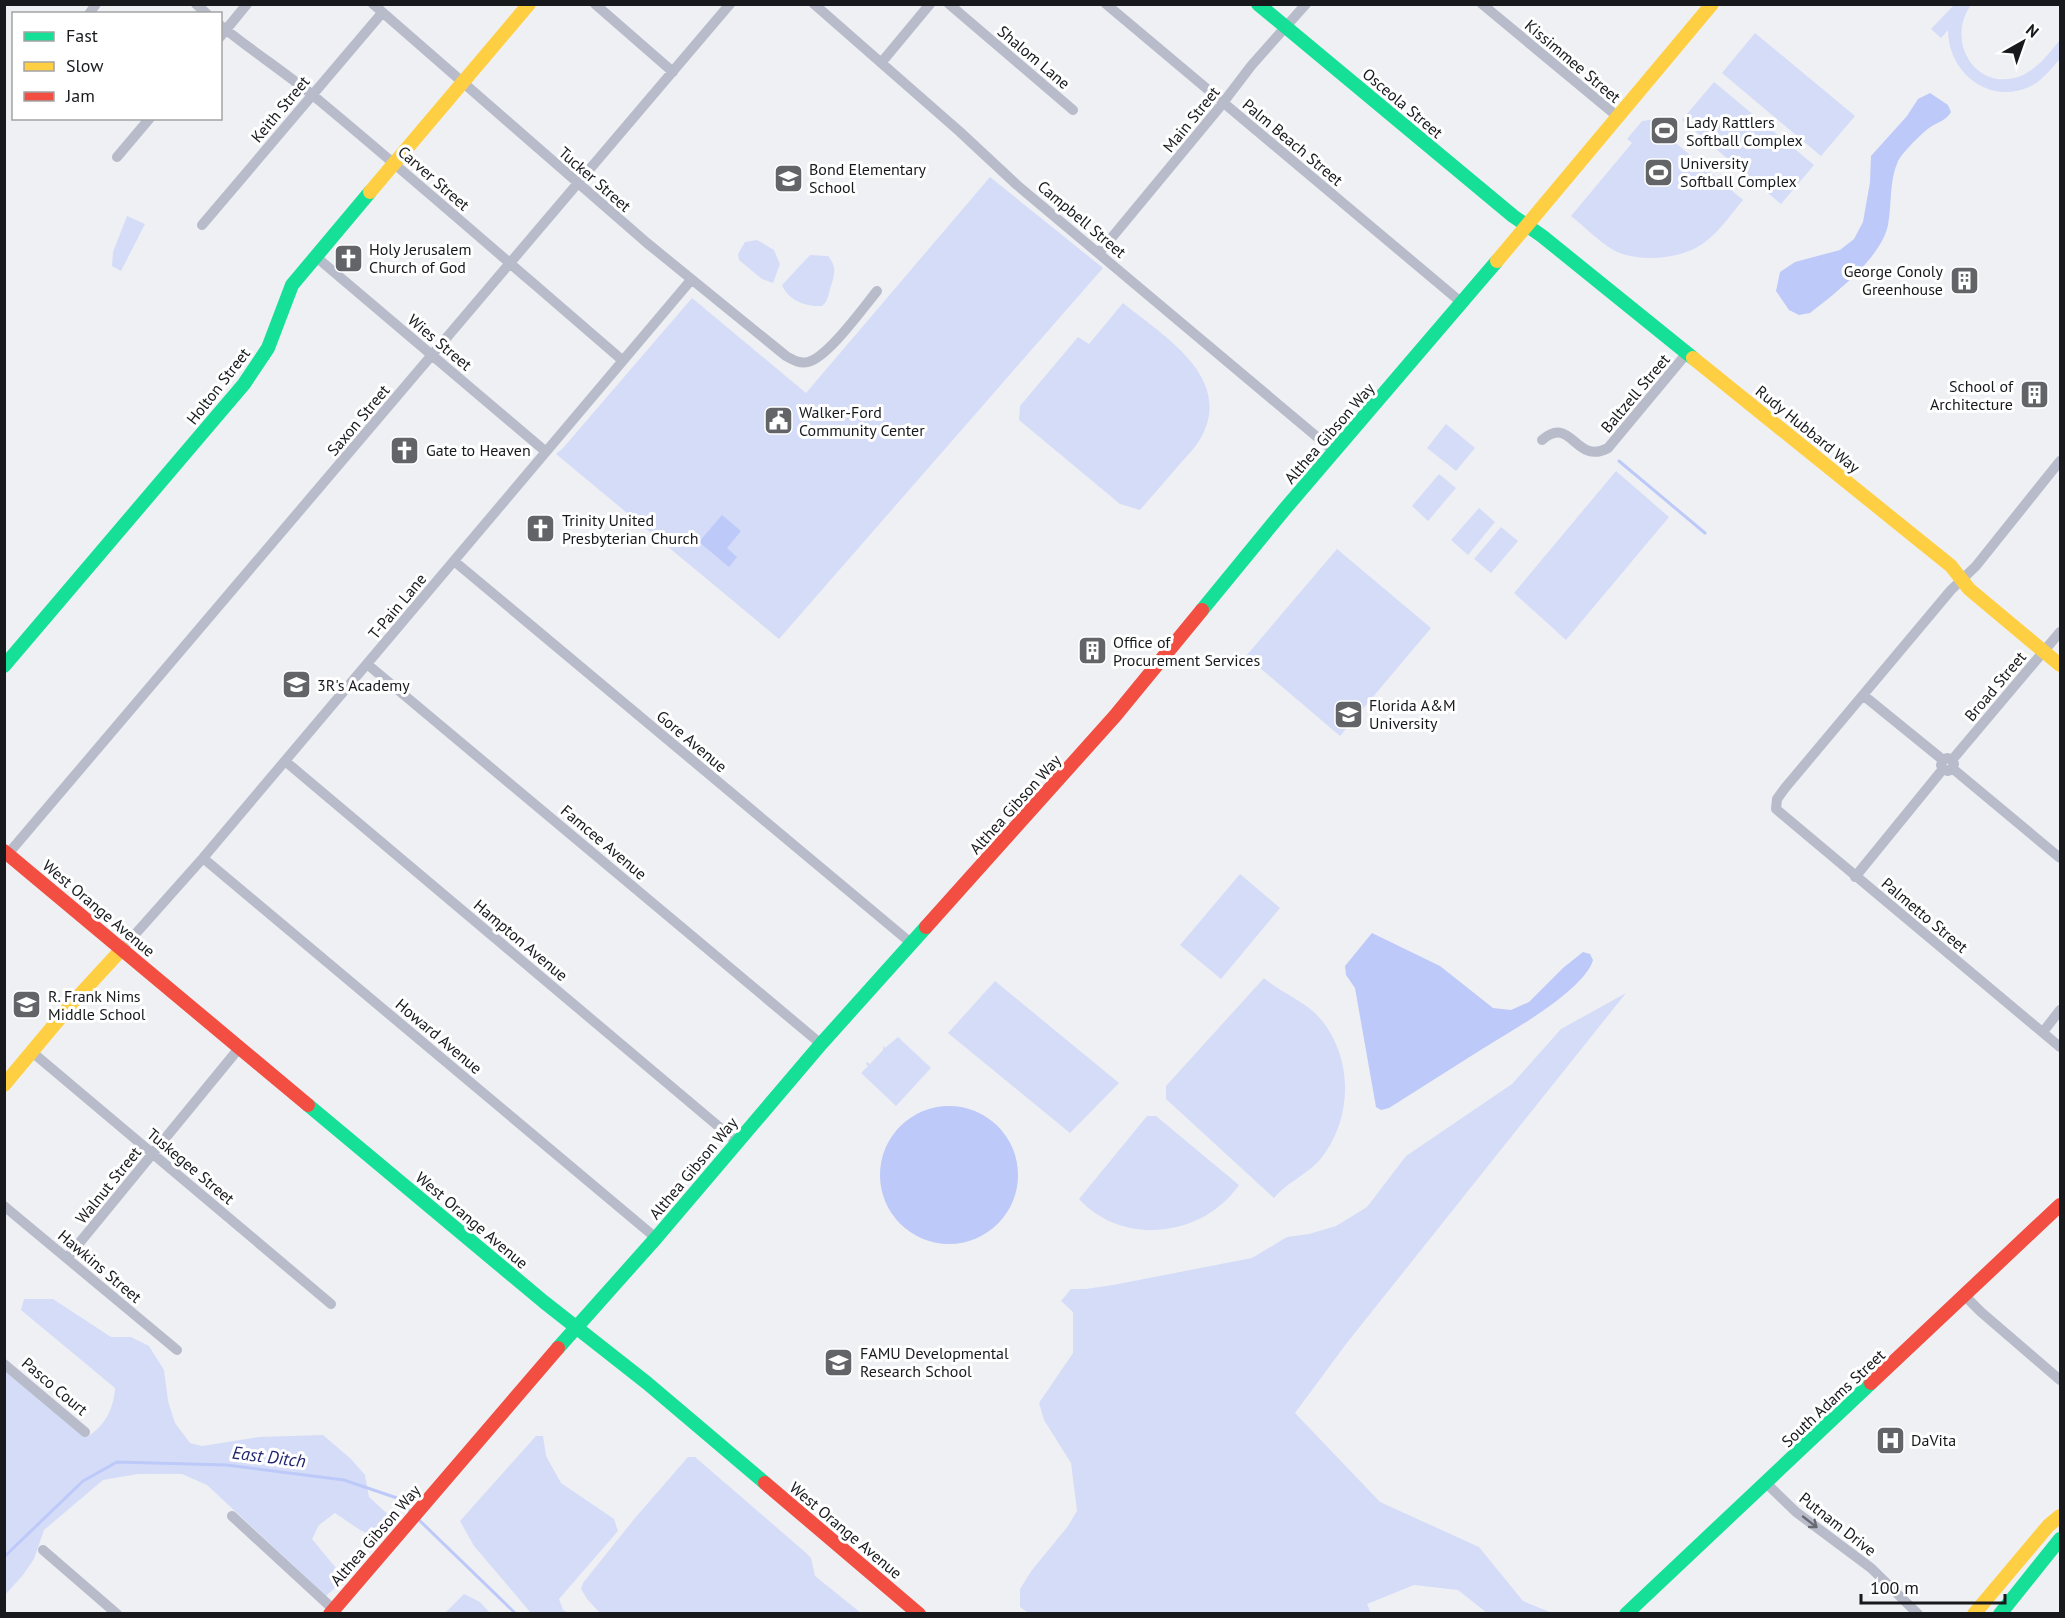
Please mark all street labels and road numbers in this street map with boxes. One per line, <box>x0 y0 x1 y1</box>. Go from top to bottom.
street label: Kissimmee Street <box>1521 15 1625 107</box>
street label: Shalom Lane <box>994 21 1074 93</box>
street label: Osceola Street <box>1359 64 1448 143</box>
street label: Keith Street <box>246 71 314 146</box>
street label: Main Street <box>1158 82 1224 156</box>
street label: Palm Beach Street <box>1239 94 1348 190</box>
street label: Carver Street <box>394 141 474 215</box>
street label: Tucker Street <box>555 142 636 216</box>
street label: Campbell Street <box>1034 176 1131 262</box>
street label: Wies Street <box>404 309 477 375</box>
street label: Holton Street <box>182 343 254 428</box>
street label: Baltzell Street <box>1596 349 1674 437</box>
street label: Althea Gibson Way <box>1280 378 1379 488</box>
street label: Saxon Street <box>322 380 394 460</box>
street label: Rudy Hubbard Way <box>1752 381 1865 477</box>
street label: T-Pain Lane <box>364 569 430 643</box>
street label: Broad Street <box>1960 647 2030 725</box>
street label: Gore Avenue <box>653 706 731 776</box>
street label: Althea Gibson Way <box>965 750 1065 858</box>
street label: Famcee Avenue <box>557 800 651 884</box>
street label: West Orange Avenue <box>39 855 159 961</box>
street label: Palmetto Street <box>1878 873 1973 957</box>
street label: Hampton Avenue <box>470 895 572 985</box>
street label: Howard Avenue <box>392 994 486 1078</box>
street label: Althea Gibson Way <box>644 1112 742 1223</box>
street label: Tuskegee Street <box>143 1124 239 1209</box>
street label: Walnut Street <box>71 1142 145 1227</box>
street label: West Orange Avenue <box>412 1167 532 1273</box>
street label: Hawkins Street <box>54 1225 146 1307</box>
street label: South Adams Street <box>1777 1344 1889 1451</box>
street label: Pasco Court <box>18 1353 92 1420</box>
street label: West Orange Avenue <box>786 1477 906 1583</box>
street label: Althea Gibson Way <box>326 1480 425 1590</box>
street label: Putnam Drive <box>1795 1488 1881 1560</box>

